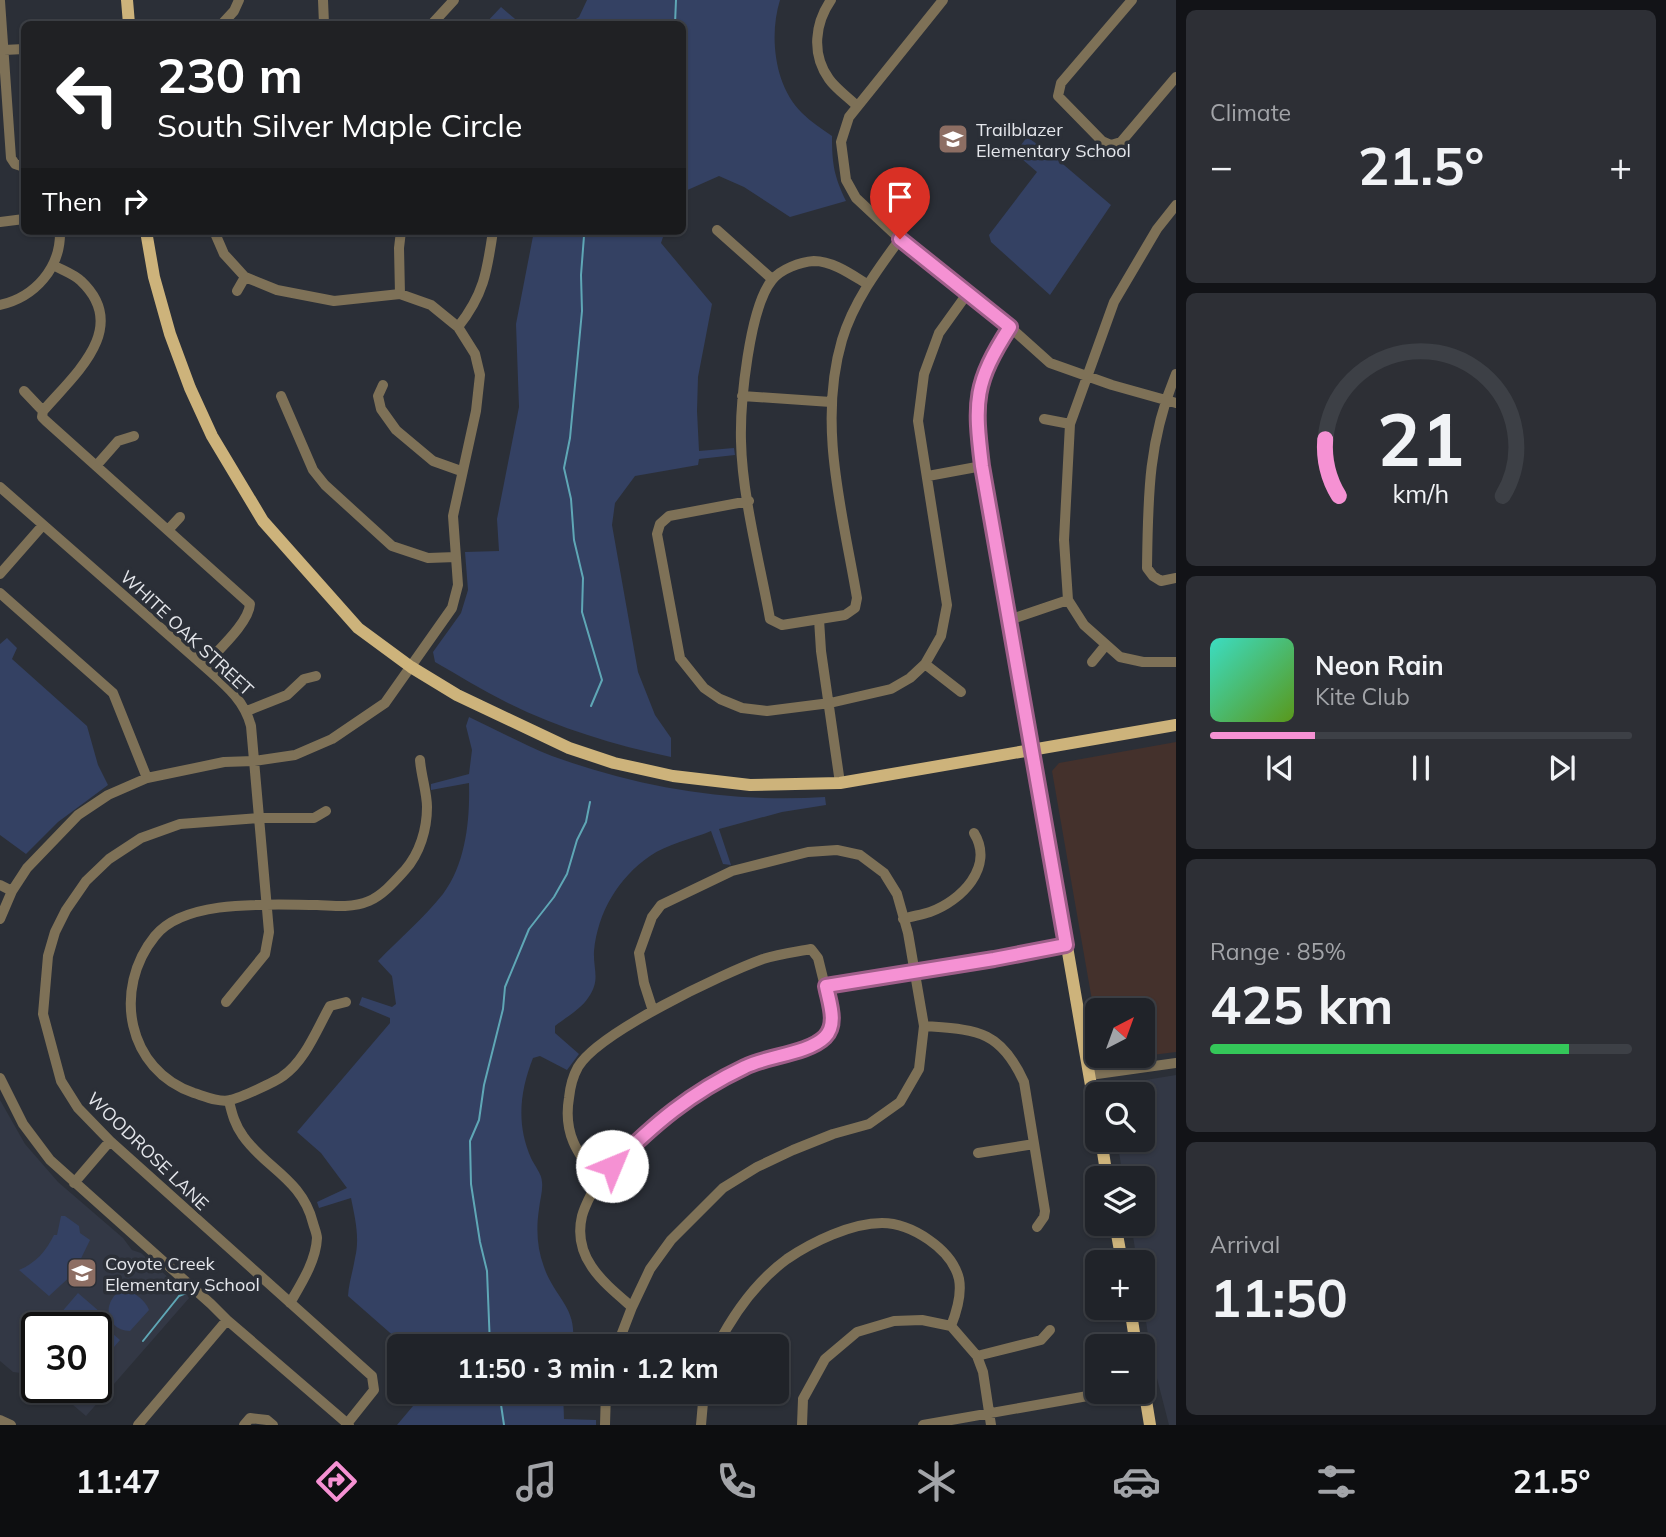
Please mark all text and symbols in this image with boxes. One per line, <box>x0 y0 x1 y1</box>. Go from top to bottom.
text: 230 m <box>157 44 303 105</box>
icon: left <box>42 49 133 140</box>
text: Climate <box>1210 98 1291 127</box>
text: South Silver Maple Circle <box>157 105 522 145</box>
place label: Trailblazer Elementary School <box>976 118 1131 162</box>
school or university icon: Trailblazer Elementary School <box>936 122 970 156</box>
text: 21.5° <box>1358 133 1484 198</box>
text: − <box>1210 142 1233 190</box>
text: + <box>1609 142 1632 190</box>
pin <box>870 167 930 239</box>
icon: arrive <box>881 178 919 216</box>
icon: right <box>116 182 154 220</box>
text: Then <box>42 185 102 218</box>
text: 21 <box>1377 393 1465 484</box>
text: km/h <box>1393 477 1449 508</box>
street label: WHITE OAK STREET <box>116 565 258 701</box>
text: Neon Rain <box>1315 649 1444 682</box>
text: Kite Club <box>1315 682 1410 711</box>
icon: previous <box>1261 749 1299 787</box>
icon: pause <box>1402 749 1440 787</box>
icon: next <box>1543 749 1581 787</box>
text: Range · 85% <box>1210 937 1346 966</box>
text: 425 km <box>1210 972 1393 1037</box>
north arrow <box>1085 998 1155 1068</box>
map controls <box>1085 998 1155 1404</box>
button: search <box>1085 1082 1155 1152</box>
street label: WOODROSE LANE <box>82 1087 214 1215</box>
position arrow <box>575 1129 649 1203</box>
button: layers <box>1085 1166 1155 1236</box>
text: Arrival <box>1210 1230 1280 1259</box>
button: + <box>1085 1250 1155 1320</box>
place label: Coyote Creek Elementary School <box>105 1252 260 1296</box>
school or university icon: Coyote Creek Elementary School <box>65 1256 99 1290</box>
text: 11:50 <box>1210 1265 1348 1330</box>
speed limit sign: 30 <box>21 1312 112 1403</box>
button: − <box>1085 1334 1155 1404</box>
text: 11:50 · 3 min · 1.2 km <box>457 1352 719 1385</box>
icon: directions <box>312 1457 361 1506</box>
icon: music <box>512 1457 561 1506</box>
icon: phone <box>712 1457 761 1506</box>
icon: climate <box>912 1457 961 1506</box>
icon: car <box>1112 1457 1161 1506</box>
icon: filters <box>1312 1457 1361 1506</box>
text: 11:47 <box>76 1461 160 1501</box>
text: 21.5° <box>1513 1461 1590 1501</box>

